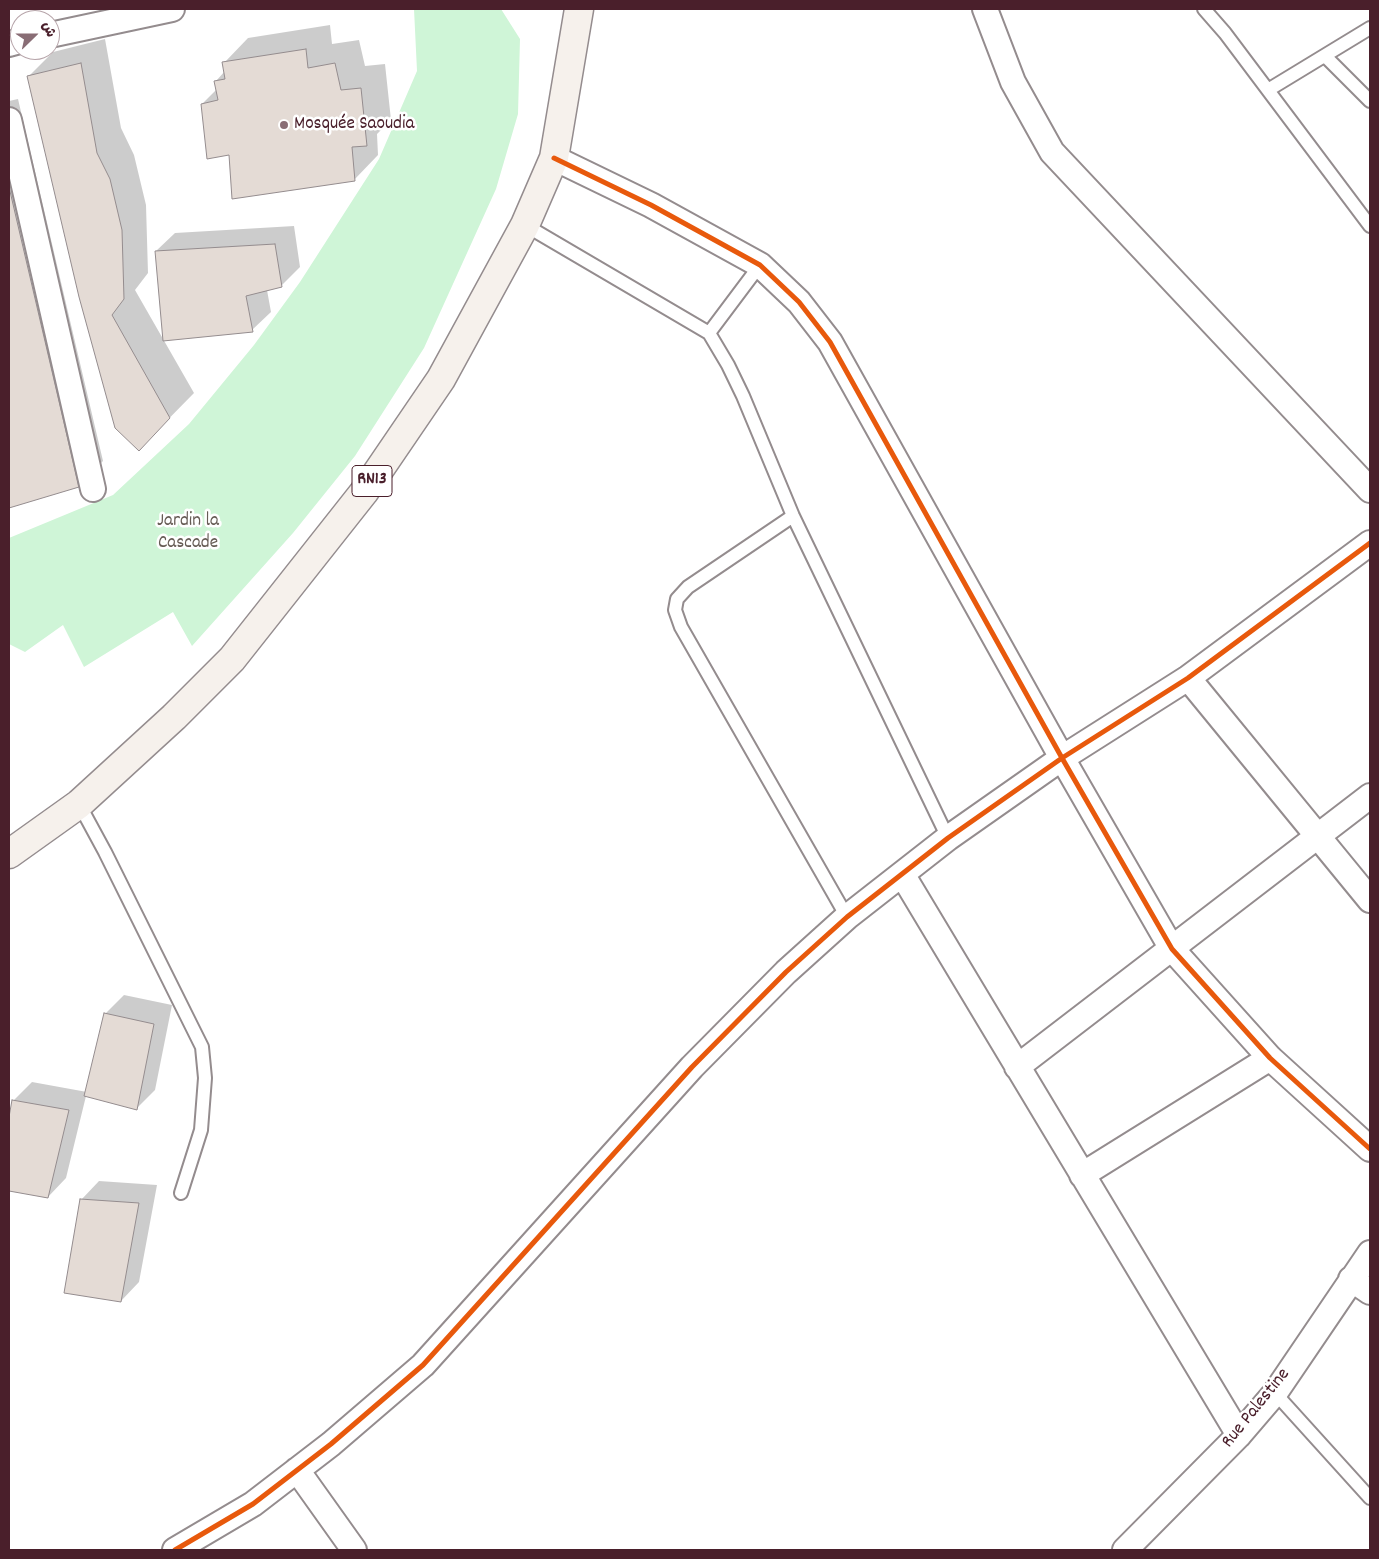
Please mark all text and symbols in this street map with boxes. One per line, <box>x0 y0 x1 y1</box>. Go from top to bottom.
north arrow <box>10 10 60 60</box>
text: ش <box>36 19 60 41</box>
place label: Mosquée Saoudia <box>294 114 414 136</box>
marker: Mosquée Saoudia <box>278 119 290 131</box>
road number: RN13 <box>352 466 392 496</box>
park label: Jardin la Cascade <box>157 511 219 555</box>
street label: Rue Palestine <box>1218 1364 1296 1454</box>

